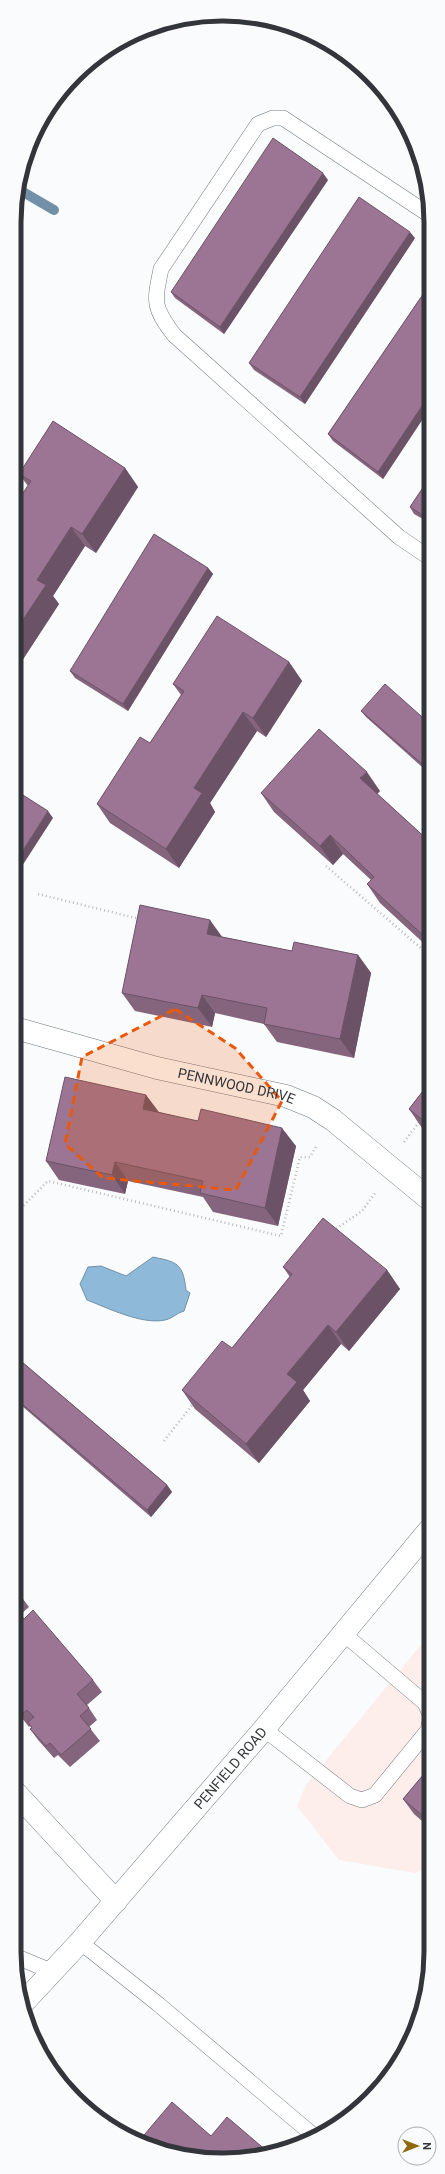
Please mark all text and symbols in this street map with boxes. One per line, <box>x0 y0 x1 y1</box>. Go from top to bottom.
street label: PENNWOOD DRIVE <box>176 1065 298 1107</box>
street label: PENFIELD ROAD <box>191 1724 270 1812</box>
north arrow <box>397 2126 437 2166</box>
text: N <box>420 2142 433 2150</box>

